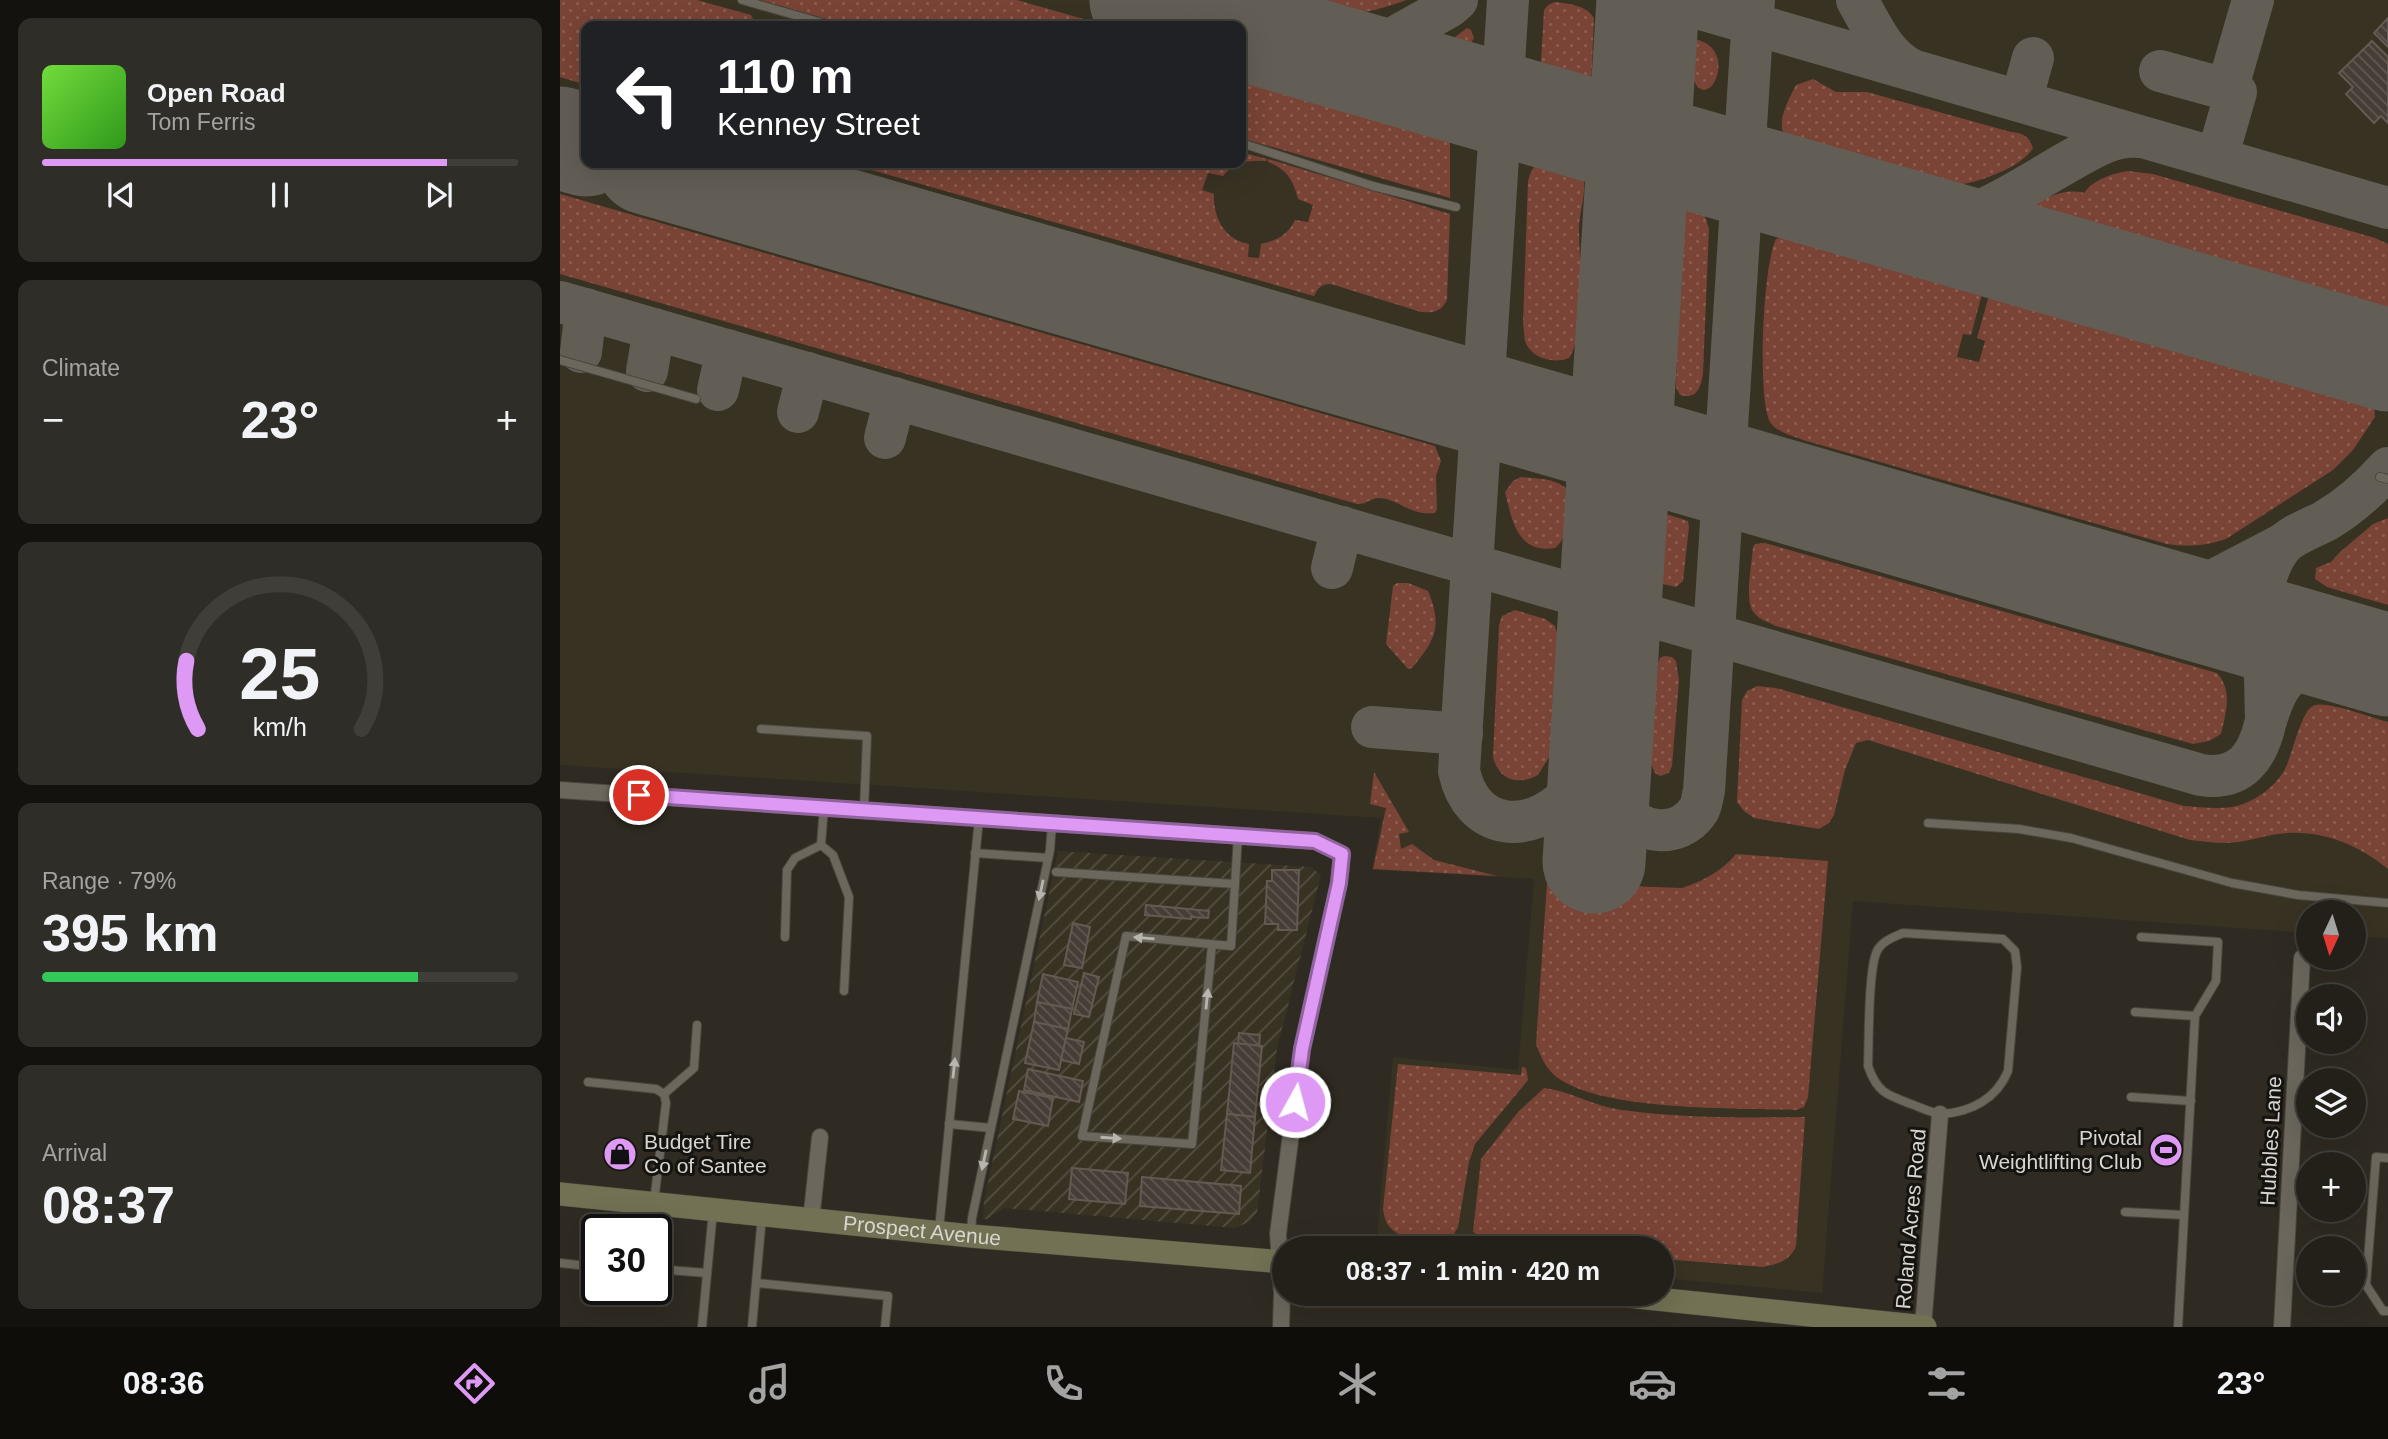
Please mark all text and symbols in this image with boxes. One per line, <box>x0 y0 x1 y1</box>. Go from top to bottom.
icon: left <box>602 49 693 140</box>
text: 110 m <box>717 49 853 103</box>
text: Open Road <box>147 78 286 108</box>
text: Kenney Street <box>717 106 920 142</box>
text: Tom Ferris <box>147 109 256 135</box>
icon: previous <box>102 176 140 214</box>
icon: pause <box>261 176 299 214</box>
icon: next <box>420 176 458 214</box>
text: Climate <box>42 355 120 381</box>
text: 23° <box>241 391 319 449</box>
text: − <box>42 399 64 441</box>
text: + <box>496 399 518 441</box>
text: 25 <box>240 634 320 715</box>
text: km/h <box>253 713 307 741</box>
pin <box>609 765 669 825</box>
icon: arrive <box>620 776 658 814</box>
text: Range · 79% <box>42 868 176 894</box>
one-way arrow <box>1036 879 1047 901</box>
north arrow <box>2296 900 2366 970</box>
map controls <box>2296 900 2366 1306</box>
text: 395 km <box>42 904 218 962</box>
one-way arrow <box>1133 932 1155 943</box>
button: sound <box>2296 984 2366 1054</box>
one-way arrow <box>1202 988 1213 1010</box>
one-way arrow <box>949 1056 960 1078</box>
position arrow <box>1258 1065 1332 1139</box>
button: layers <box>2296 1068 2366 1138</box>
street label: Hubbles Lane <box>2256 1076 2285 1206</box>
place label: Pivotal Weightlifting Club <box>1979 1126 2142 1173</box>
street label: Roland Acres Road <box>1891 1128 1930 1310</box>
place label: Budget Tire Co of Santee <box>644 1130 767 1177</box>
sports icon: Pivotal Weightlifting Club <box>2147 1131 2185 1169</box>
one-way arrow <box>1100 1133 1122 1144</box>
shop icon: Budget Tire Co of Santee <box>601 1135 639 1173</box>
text: Arrival <box>42 1140 107 1166</box>
one-way arrow <box>978 1149 989 1171</box>
button: + <box>2296 1152 2366 1222</box>
text: 08:37 <box>42 1176 175 1234</box>
street label: Prospect Avenue <box>842 1211 1002 1249</box>
speed limit sign: 30 <box>581 1214 672 1305</box>
button: − <box>2296 1236 2366 1306</box>
text: 08:37 · 1 min · 420 m <box>1346 1256 1600 1286</box>
icon: directions <box>450 1359 499 1408</box>
icon: music <box>745 1359 794 1408</box>
icon: phone <box>1039 1359 1088 1408</box>
icon: climate <box>1333 1359 1382 1408</box>
icon: car <box>1628 1359 1677 1408</box>
icon: filters <box>1922 1359 1971 1408</box>
text: 08:36 <box>123 1365 205 1401</box>
text: 23° <box>2217 1365 2265 1401</box>

